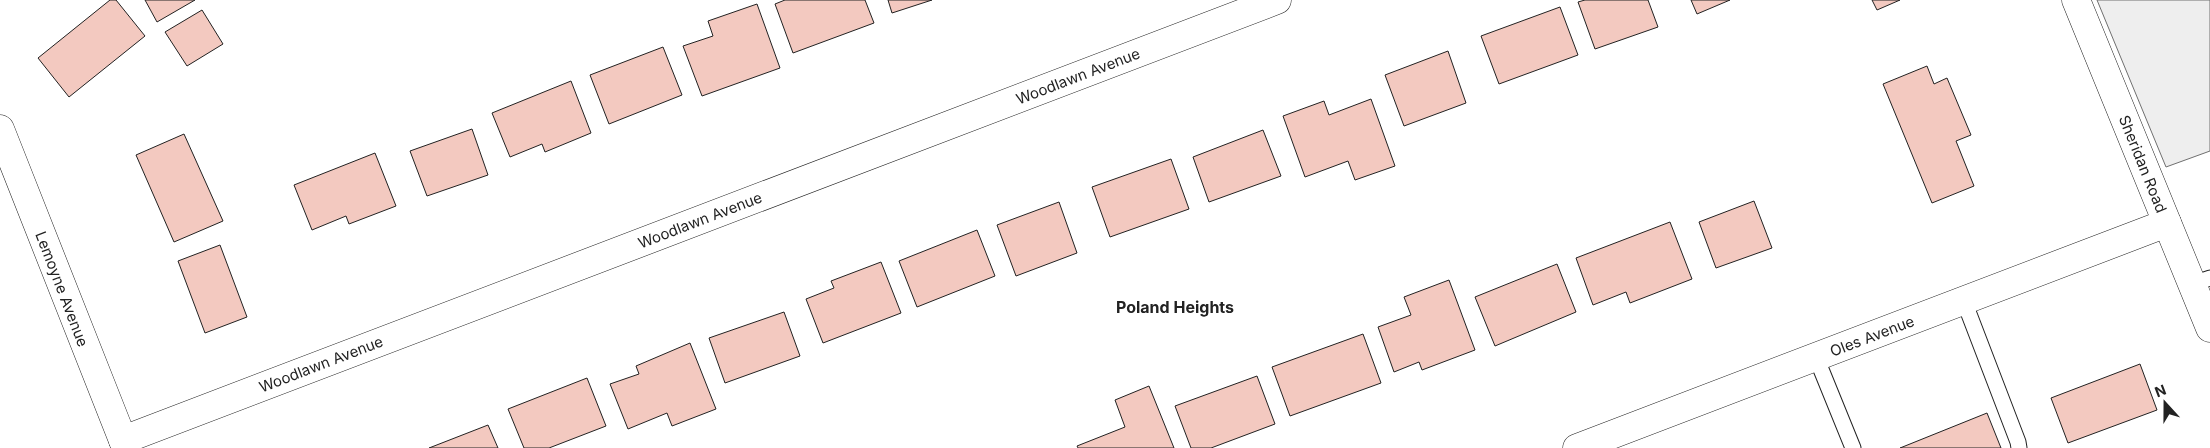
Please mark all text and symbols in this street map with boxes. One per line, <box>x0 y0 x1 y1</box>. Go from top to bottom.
street label: Woodlawn Avenue <box>1013 44 1143 108</box>
street label: Sheridan Road <box>2115 112 2171 216</box>
street label: Woodlawn Avenue <box>635 188 765 252</box>
street label: Lemoyne Avenue <box>31 229 93 349</box>
district label: Poland Heights <box>1116 297 1234 317</box>
street label: Oles Avenue <box>1827 311 1917 361</box>
street label: Woodlawn Avenue <box>256 332 386 396</box>
north arrow <box>2140 378 2190 428</box>
text: N <box>2152 381 2168 400</box>

